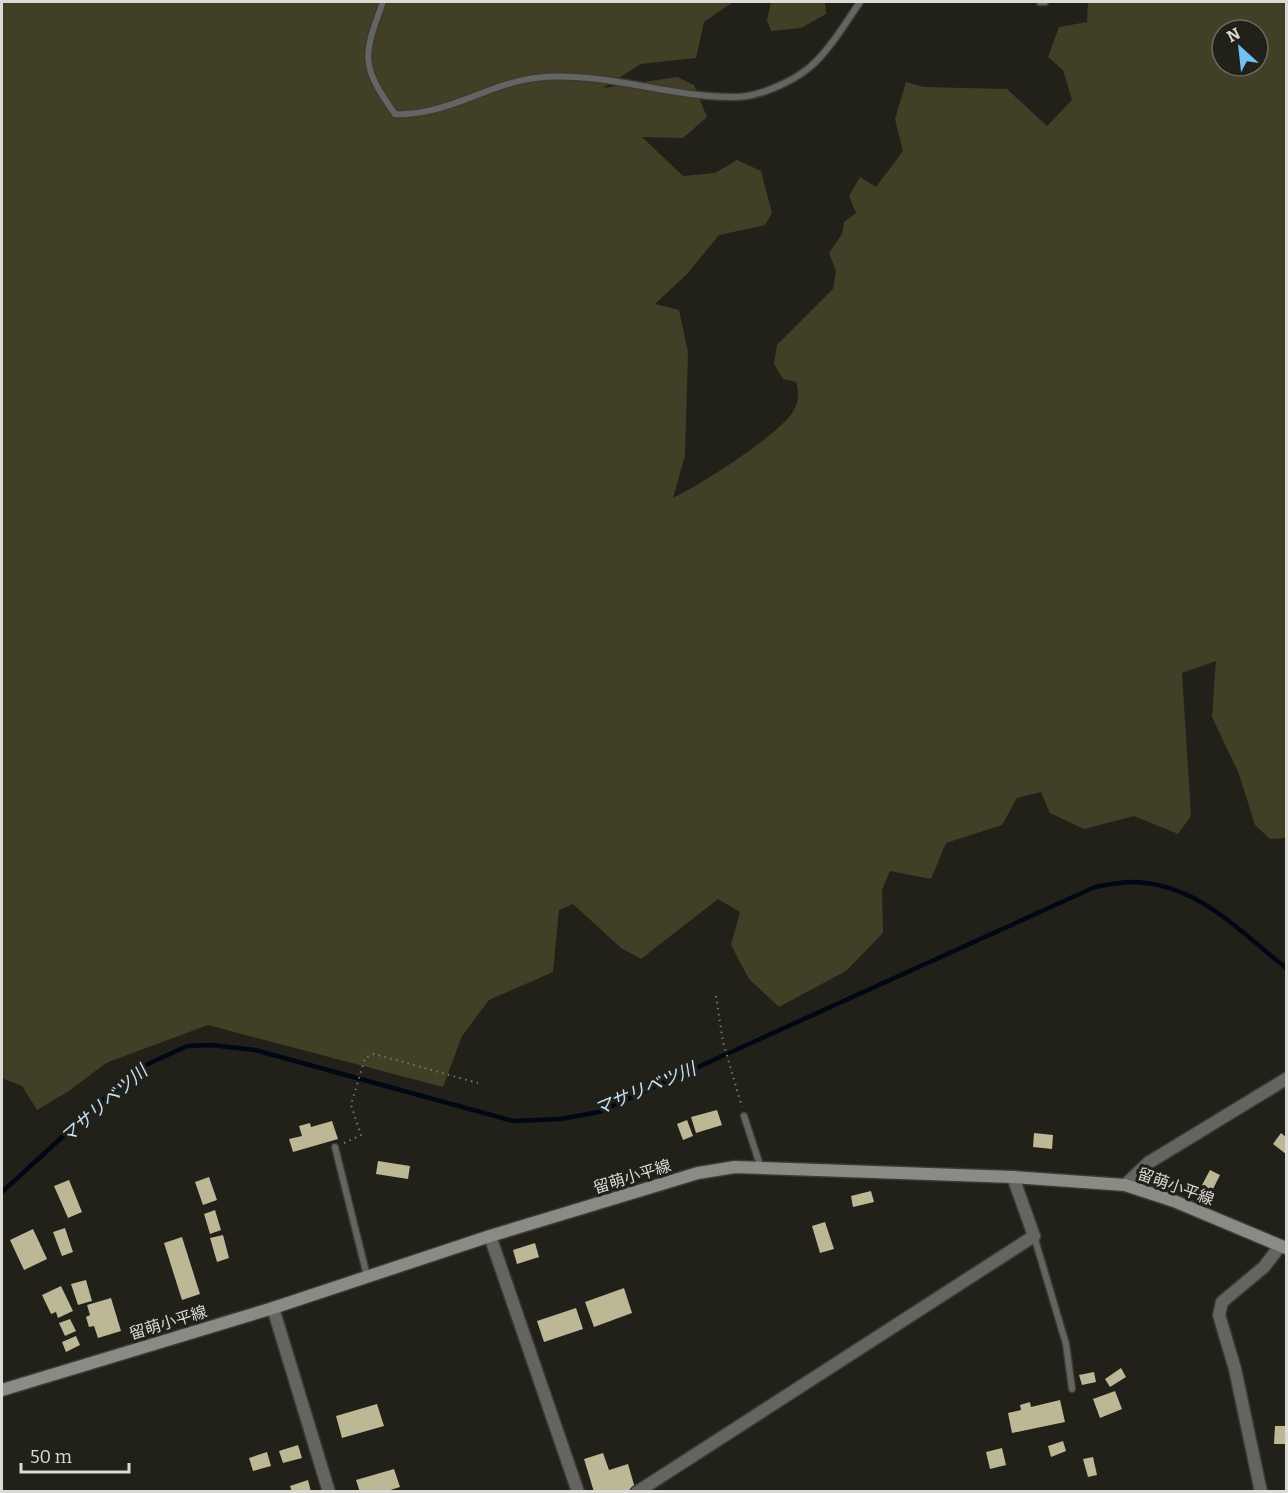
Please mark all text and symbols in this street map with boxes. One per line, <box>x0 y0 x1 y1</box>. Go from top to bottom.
north arrow <box>1210 18 1270 78</box>
text: N <box>1224 24 1243 46</box>
water label: マサリベツ川 <box>591 1057 701 1120</box>
water label: マサリベツ川 <box>56 1059 153 1148</box>
street label: 留萌小平線 <box>591 1156 673 1197</box>
street label: 留萌小平線 <box>1135 1164 1217 1209</box>
street label: 留萌小平線 <box>127 1302 209 1343</box>
scale bar <box>21 1436 129 1474</box>
text: 50 m <box>30 1446 72 1468</box>

